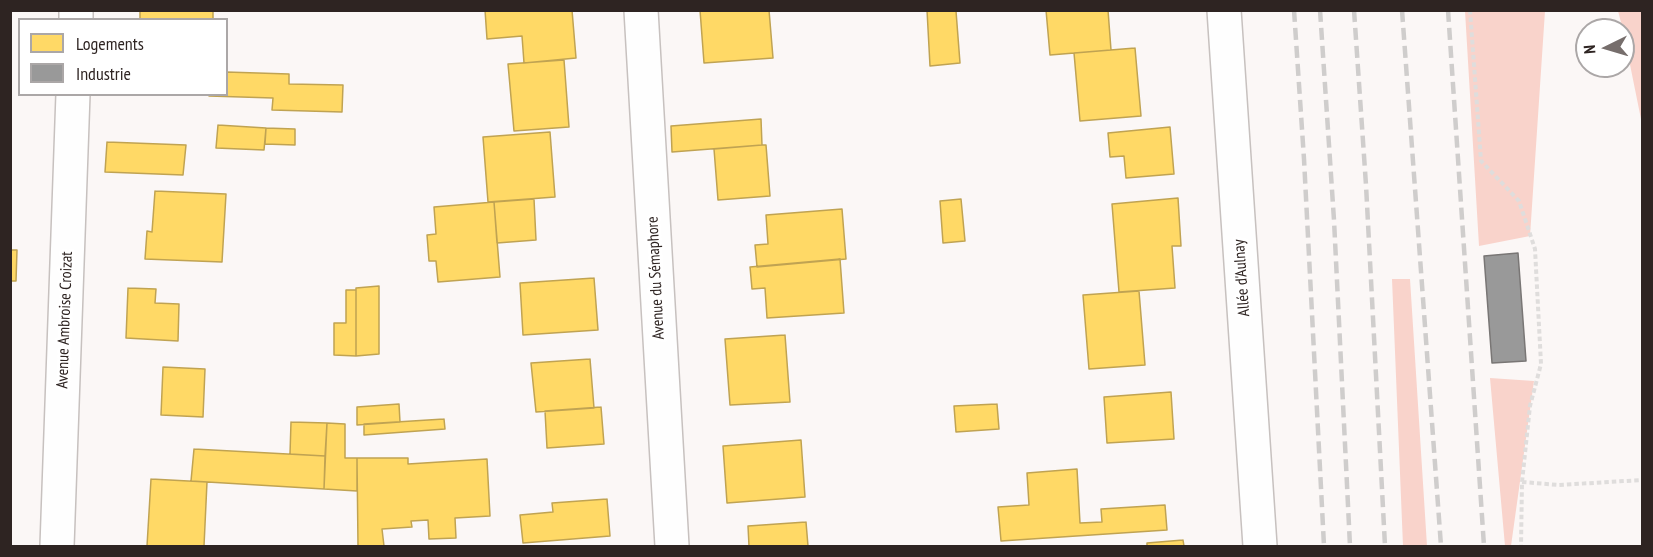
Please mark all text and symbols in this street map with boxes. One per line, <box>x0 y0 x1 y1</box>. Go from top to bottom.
legend <box>18 18 228 96</box>
north arrow <box>1575 18 1635 78</box>
text: Logements <box>76 32 144 55</box>
text: N <box>1579 44 1599 55</box>
text: Industrie <box>76 62 131 85</box>
street label: Avenue du Sémaphore <box>643 216 669 340</box>
street label: Allée d'Aulnay <box>1230 239 1254 317</box>
street label: Avenue Ambroise Croizat <box>53 251 77 389</box>

